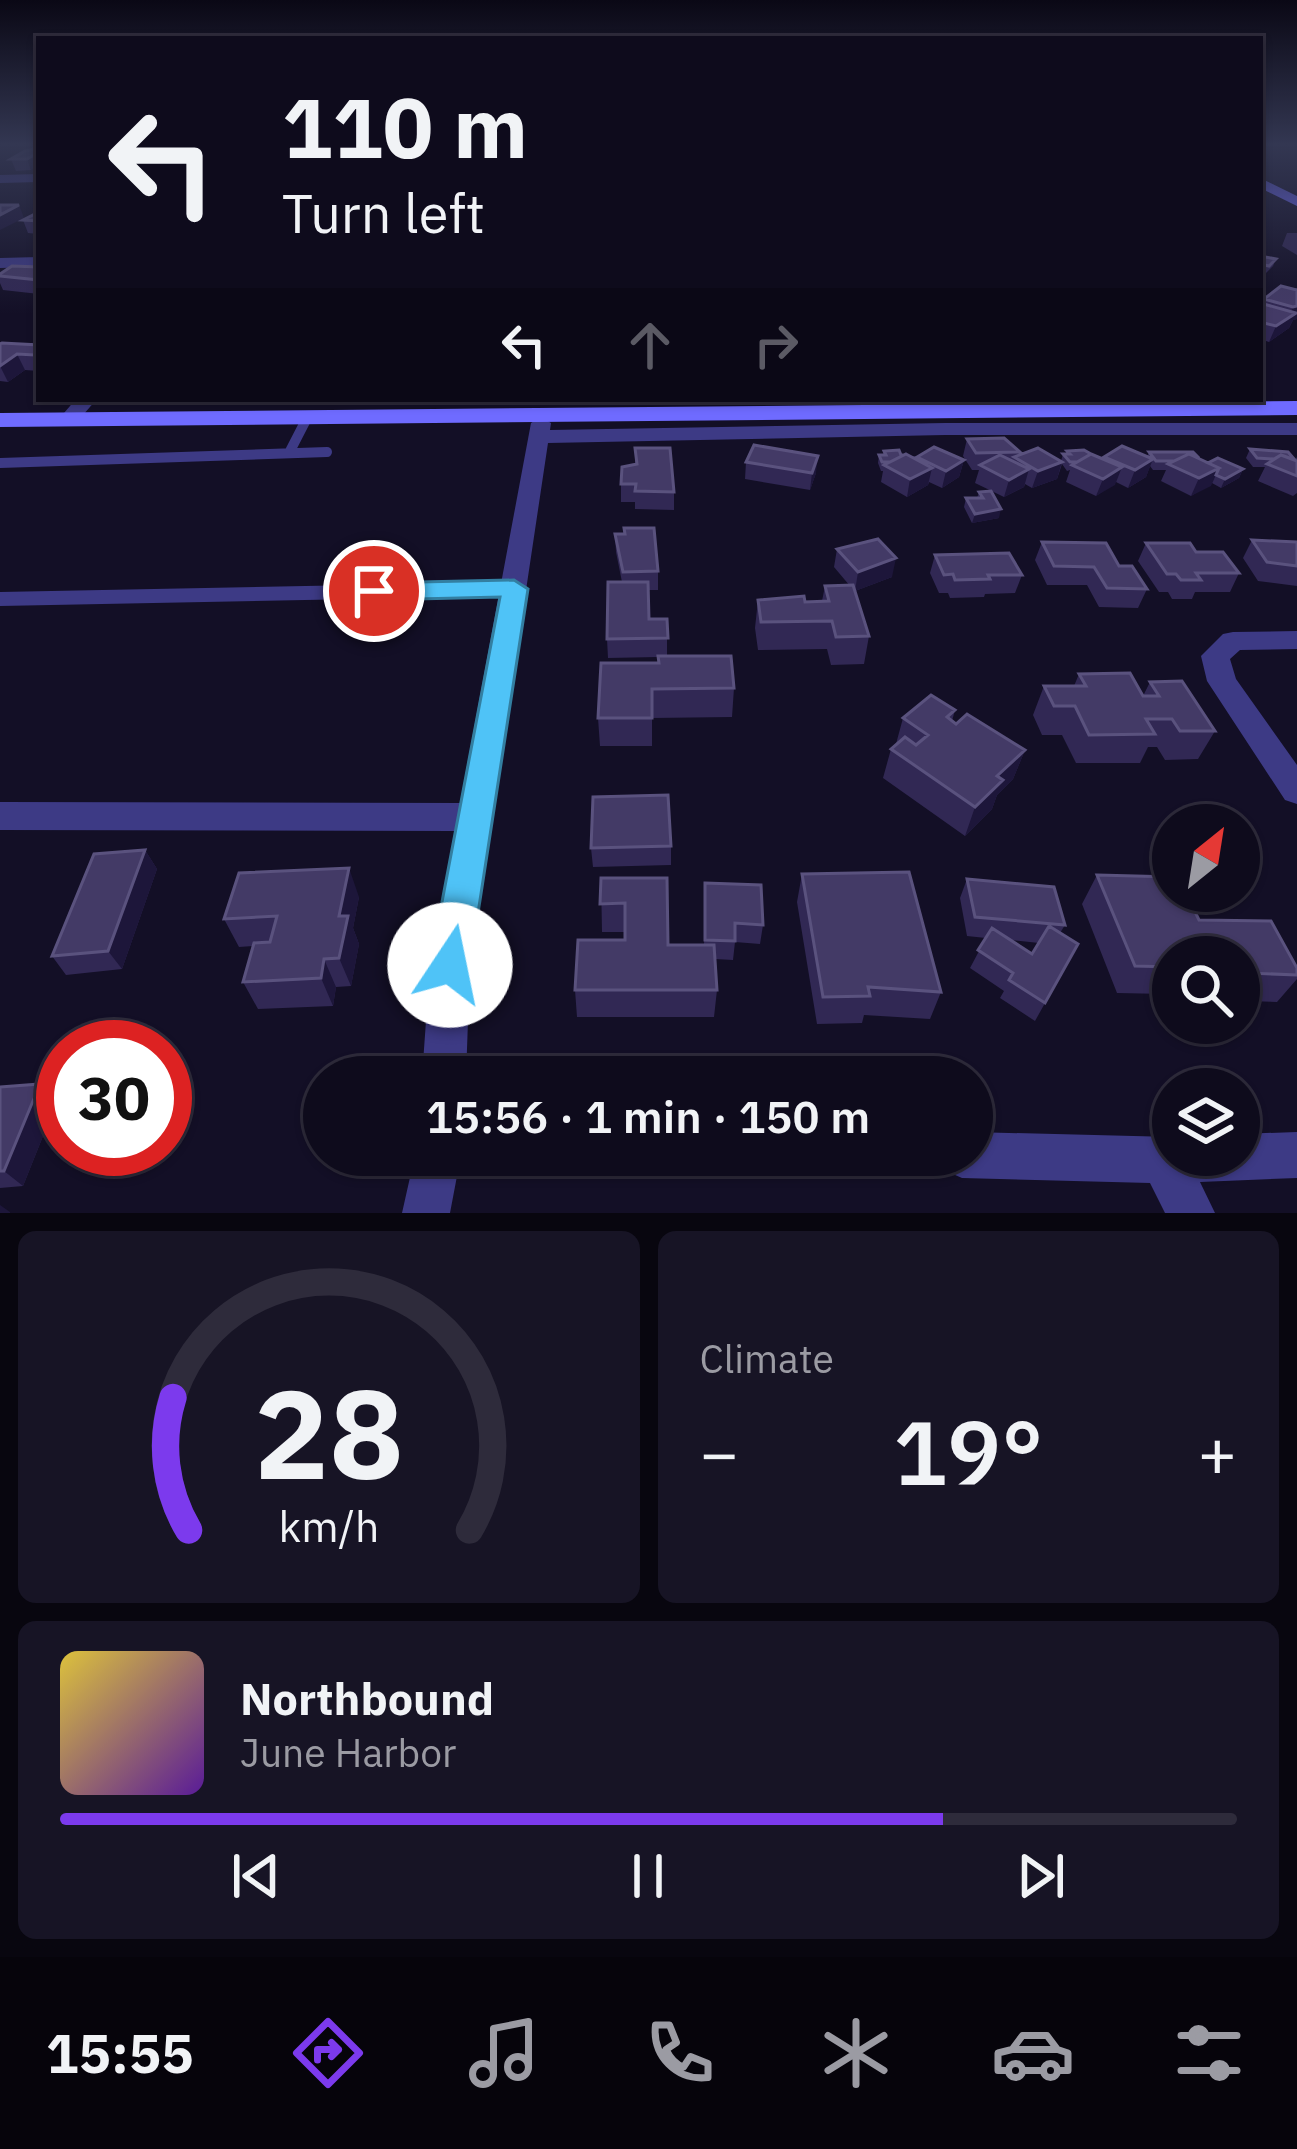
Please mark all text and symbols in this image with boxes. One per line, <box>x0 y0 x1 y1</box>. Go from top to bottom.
text: 110 m <box>282 72 528 181</box>
icon: left <box>84 84 240 240</box>
text: Turn left <box>282 178 485 248</box>
icon: left <box>491 312 557 378</box>
icon: ahead <box>617 312 683 378</box>
icon: right <box>743 312 809 378</box>
pin <box>323 540 425 642</box>
icon: arrive <box>341 558 407 624</box>
north arrow <box>1152 804 1260 912</box>
map controls <box>1152 804 1260 1176</box>
position arrow <box>387 902 513 1028</box>
button: search <box>1152 936 1260 1044</box>
speed limit sign: 30 <box>36 1020 192 1176</box>
button: layers <box>1152 1068 1260 1176</box>
text: 15:56 · 1 min · 150 m <box>426 1087 870 1145</box>
text: Climate <box>700 1333 834 1384</box>
text: 28 <box>254 1351 404 1513</box>
text: 19° <box>893 1393 1043 1510</box>
text: − <box>700 1409 739 1495</box>
text: + <box>1197 1409 1237 1495</box>
text: km/h <box>278 1498 379 1554</box>
text: Northbound <box>240 1669 494 1727</box>
text: June Harbor <box>240 1727 456 1778</box>
icon: previous <box>223 1843 289 1909</box>
icon: pause <box>615 1843 681 1909</box>
icon: next <box>1008 1843 1074 1909</box>
icon: directions <box>286 2011 370 2095</box>
icon: music <box>462 2011 546 2095</box>
icon: phone <box>638 2011 722 2095</box>
icon: climate <box>814 2011 898 2095</box>
icon: car <box>991 2011 1075 2095</box>
icon: filters <box>1167 2011 1251 2095</box>
text: 15:55 <box>46 2018 194 2088</box>

